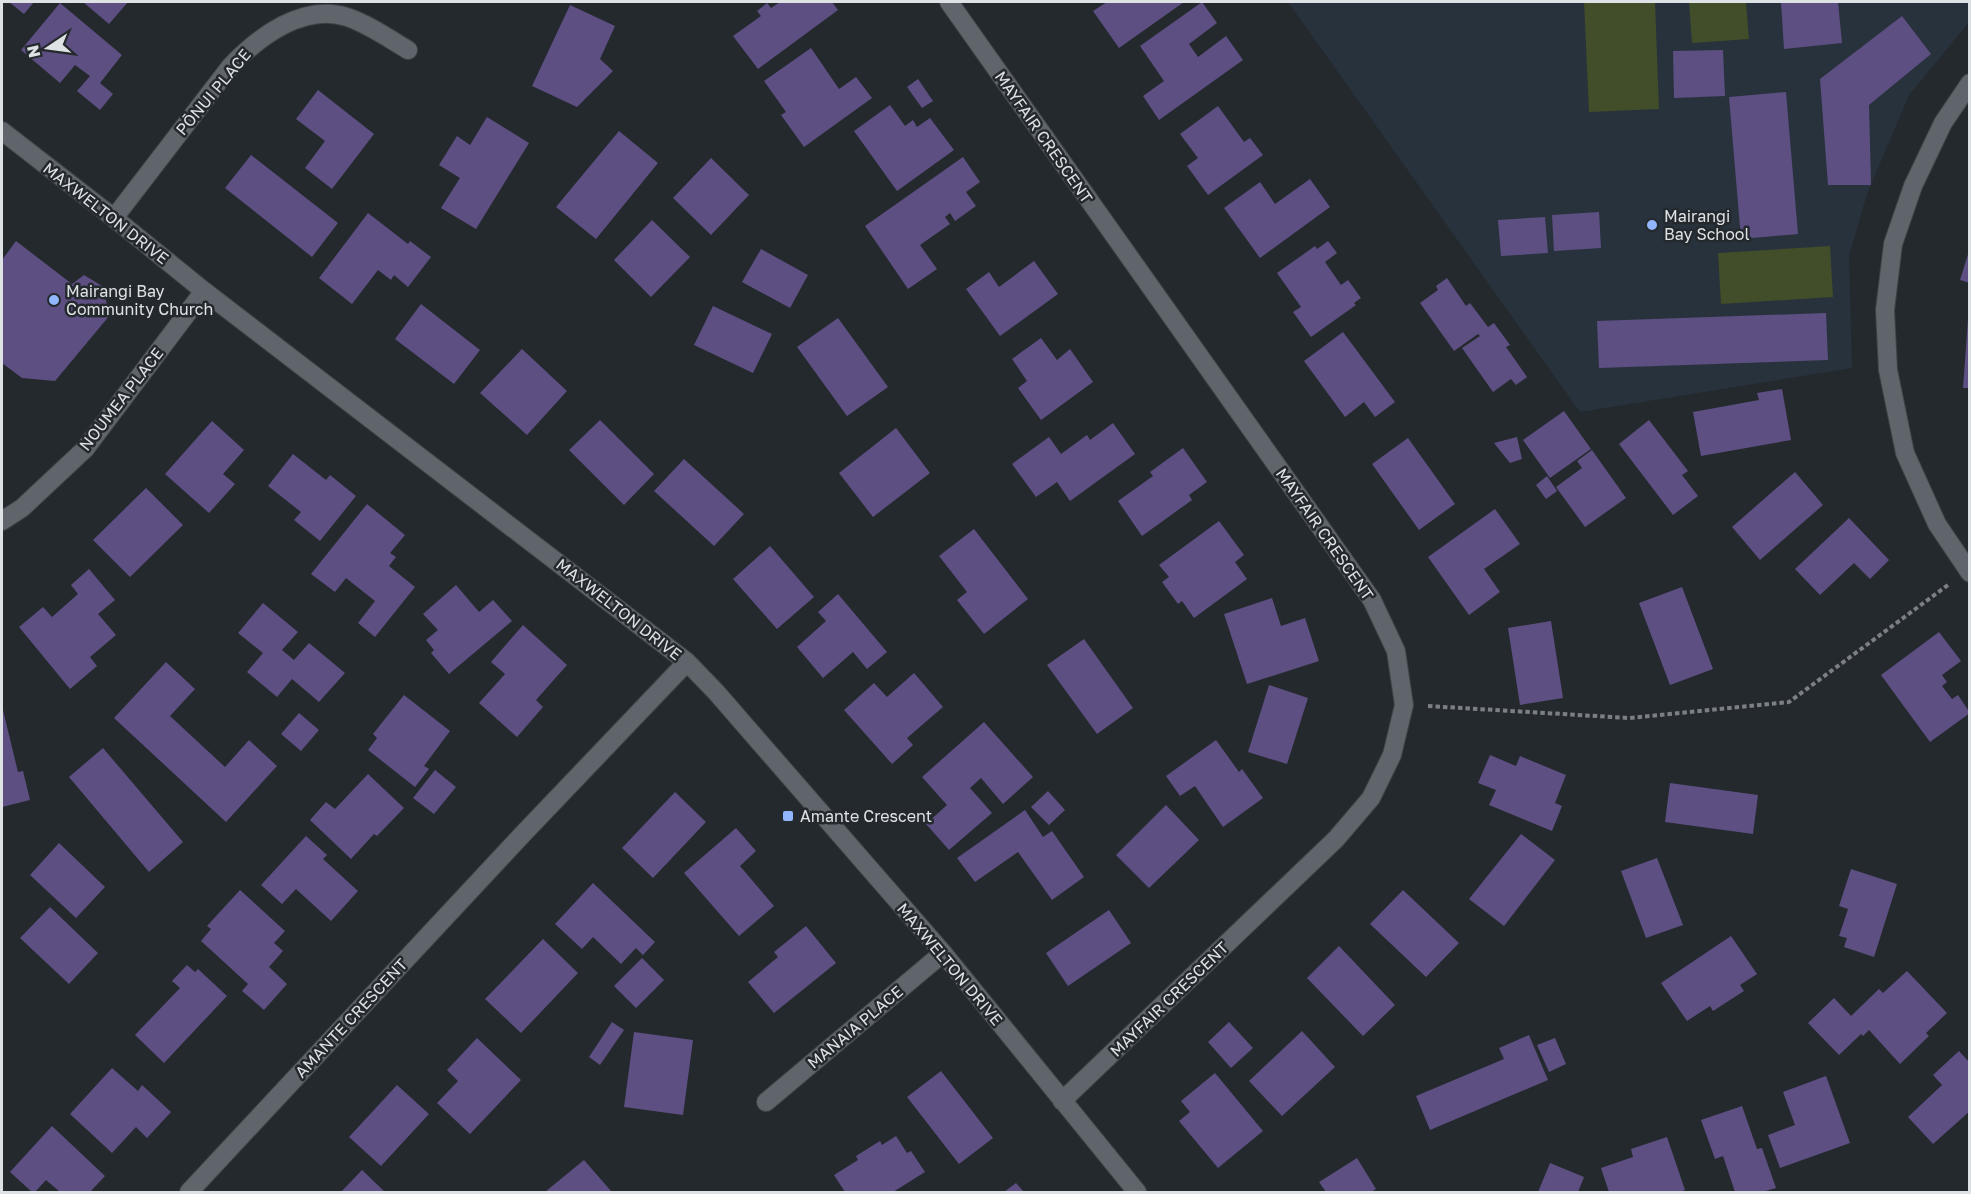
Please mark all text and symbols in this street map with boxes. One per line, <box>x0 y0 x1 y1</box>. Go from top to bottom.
north arrow <box>18 18 78 78</box>
text: N <box>22 43 44 60</box>
street label: PŌNUI PLACE <box>171 45 255 139</box>
street label: MAYFAIR CRESCENT <box>991 67 1097 207</box>
street label: MAXWELTON DRIVE <box>39 158 173 268</box>
place label: Mairangi Bay School <box>1664 206 1750 244</box>
marker: Mairangi Bay School <box>1645 218 1659 232</box>
place label: Mairangi Bay Community Church <box>66 281 213 319</box>
marker: Mairangi Bay Community Church <box>47 293 61 307</box>
street label: NOUMEA PLACE <box>75 344 167 454</box>
street label: MAYFAIR CRESCENT <box>1272 464 1378 604</box>
street label: MAXWELTON DRIVE <box>552 554 686 664</box>
place label: Amante Crescent <box>800 806 932 826</box>
marker: Amante Crescent <box>781 809 795 823</box>
street label: MAXWELTON DRIVE <box>893 899 1007 1029</box>
street label: MAYFAIR CRESCENT <box>1106 937 1232 1061</box>
street label: AMANTE CRESCENT <box>291 954 411 1082</box>
street label: MANAIA PLACE <box>803 981 907 1073</box>

